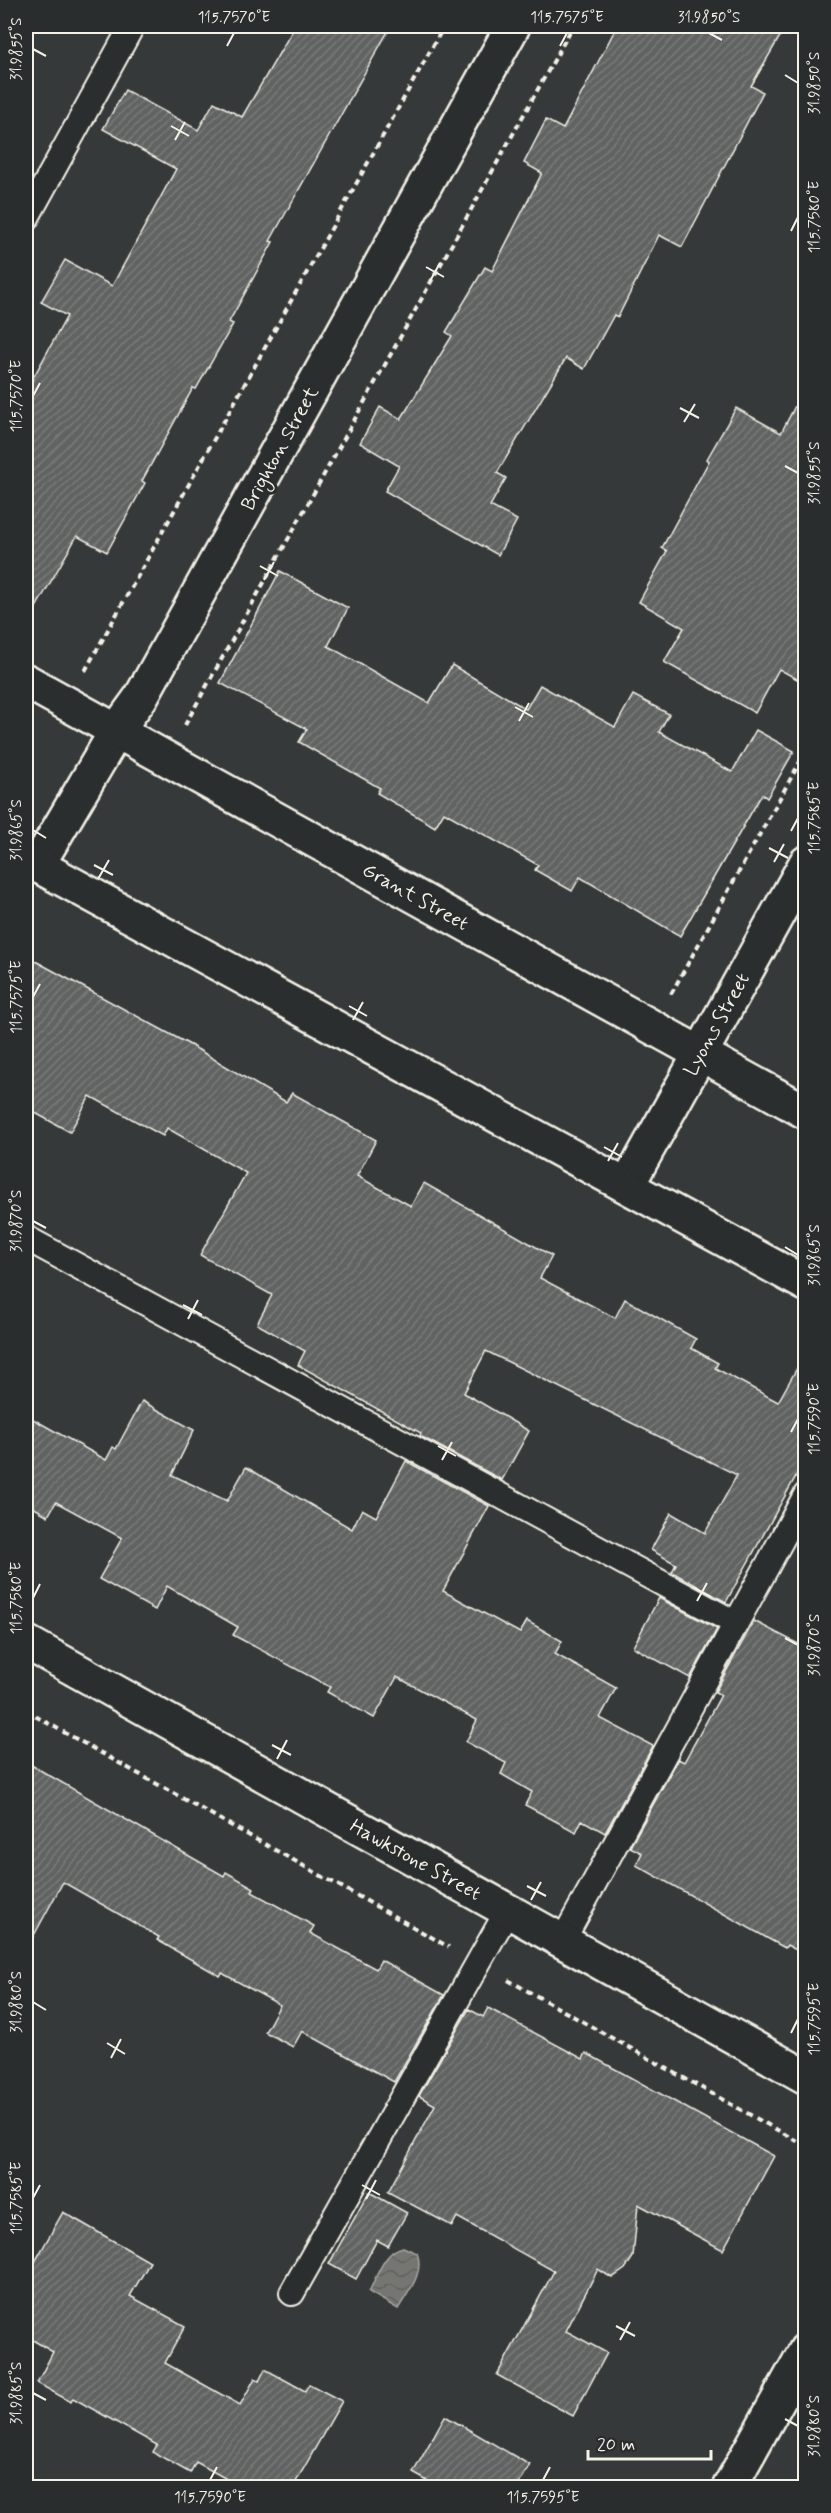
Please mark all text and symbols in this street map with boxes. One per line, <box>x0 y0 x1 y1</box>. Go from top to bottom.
text: 115.7570°E <box>198 8 271 28</box>
text: 115.7575°E <box>530 8 604 28</box>
text: 31.9850°S <box>678 8 740 28</box>
text: 31.9855°S <box>7 17 27 81</box>
text: 31.9850°S <box>805 52 825 114</box>
text: 115.7580°E <box>805 181 825 253</box>
text: 115.7570°E <box>7 359 27 432</box>
street label: Brighton Street <box>235 382 327 516</box>
text: 31.9855°S <box>805 441 825 505</box>
text: 115.7585°E <box>805 781 825 855</box>
text: 31.9865°S <box>7 799 27 861</box>
street label: Grant Street <box>357 857 473 938</box>
text: 115.7575°E <box>7 960 27 1034</box>
street label: Lyons Street <box>678 968 757 1081</box>
text: 31.9870°S <box>7 1190 27 1252</box>
text: 31.9865°S <box>805 1224 825 1286</box>
text: 115.7590°E <box>805 1383 825 1455</box>
text: 115.7580°E <box>7 1562 27 1634</box>
text: 31.9870°S <box>805 1614 825 1676</box>
street label: Hawkstone Street <box>345 1813 486 1908</box>
text: 31.9880°S <box>7 1971 27 2033</box>
text: 115.7595°E <box>805 1982 825 2055</box>
text: 115.7585°E <box>7 2161 27 2235</box>
text: 31.9885°S <box>7 2362 27 2424</box>
text: 31.9880°S <box>805 2395 825 2457</box>
scale bar <box>588 2423 711 2461</box>
text: 20 m <box>597 2433 635 2457</box>
text: 115.7590°E <box>174 2488 246 2508</box>
text: 115.7595°E <box>507 2488 580 2508</box>

